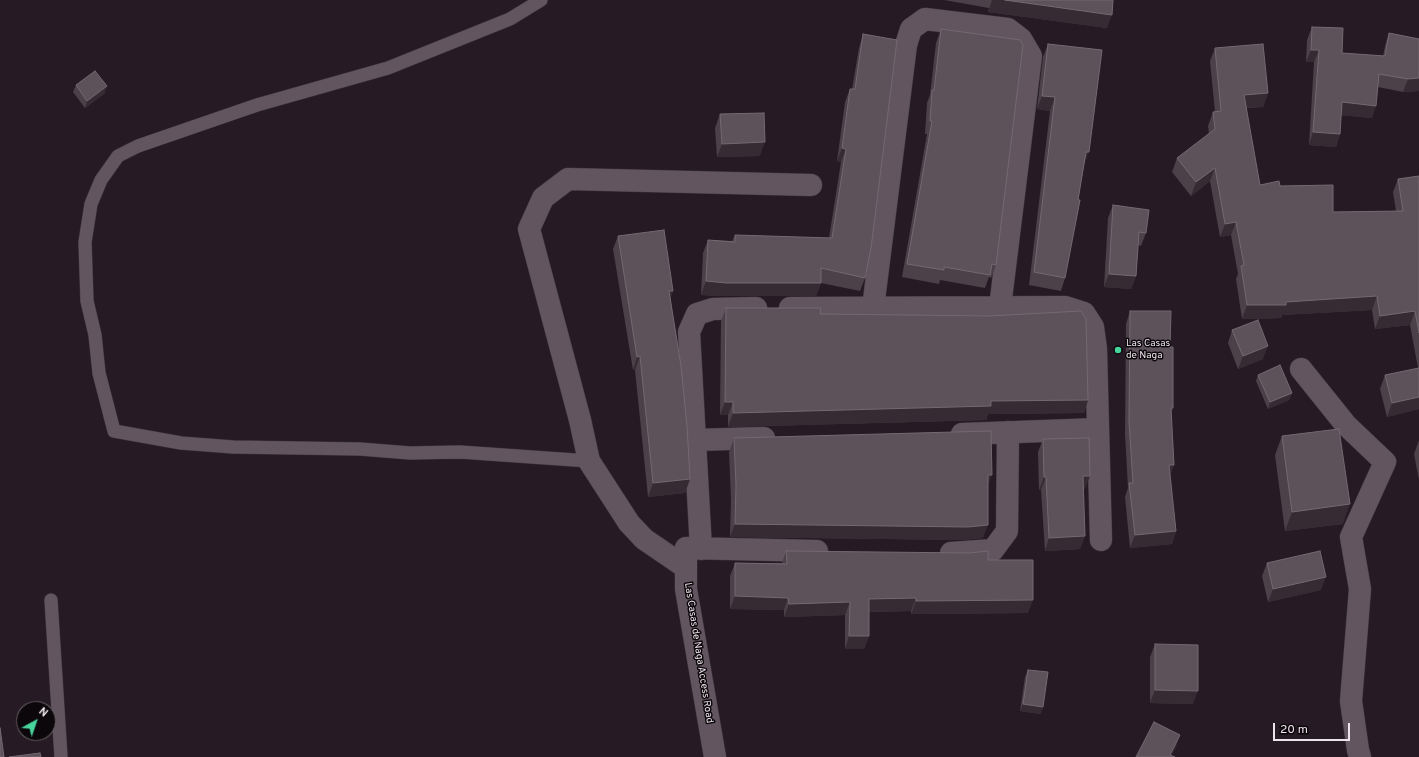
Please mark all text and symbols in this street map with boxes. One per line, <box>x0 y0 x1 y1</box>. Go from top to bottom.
place label: Las Casas de Naga <box>1126 338 1170 362</box>
marker: Las Casas de Naga <box>1113 345 1123 355</box>
street label: Las Casas de Naga Access Road <box>681 582 715 724</box>
north arrow <box>16 701 56 741</box>
text: N <box>36 705 51 720</box>
scale bar <box>1275 715 1352 741</box>
text: 20 m <box>1280 722 1308 738</box>

